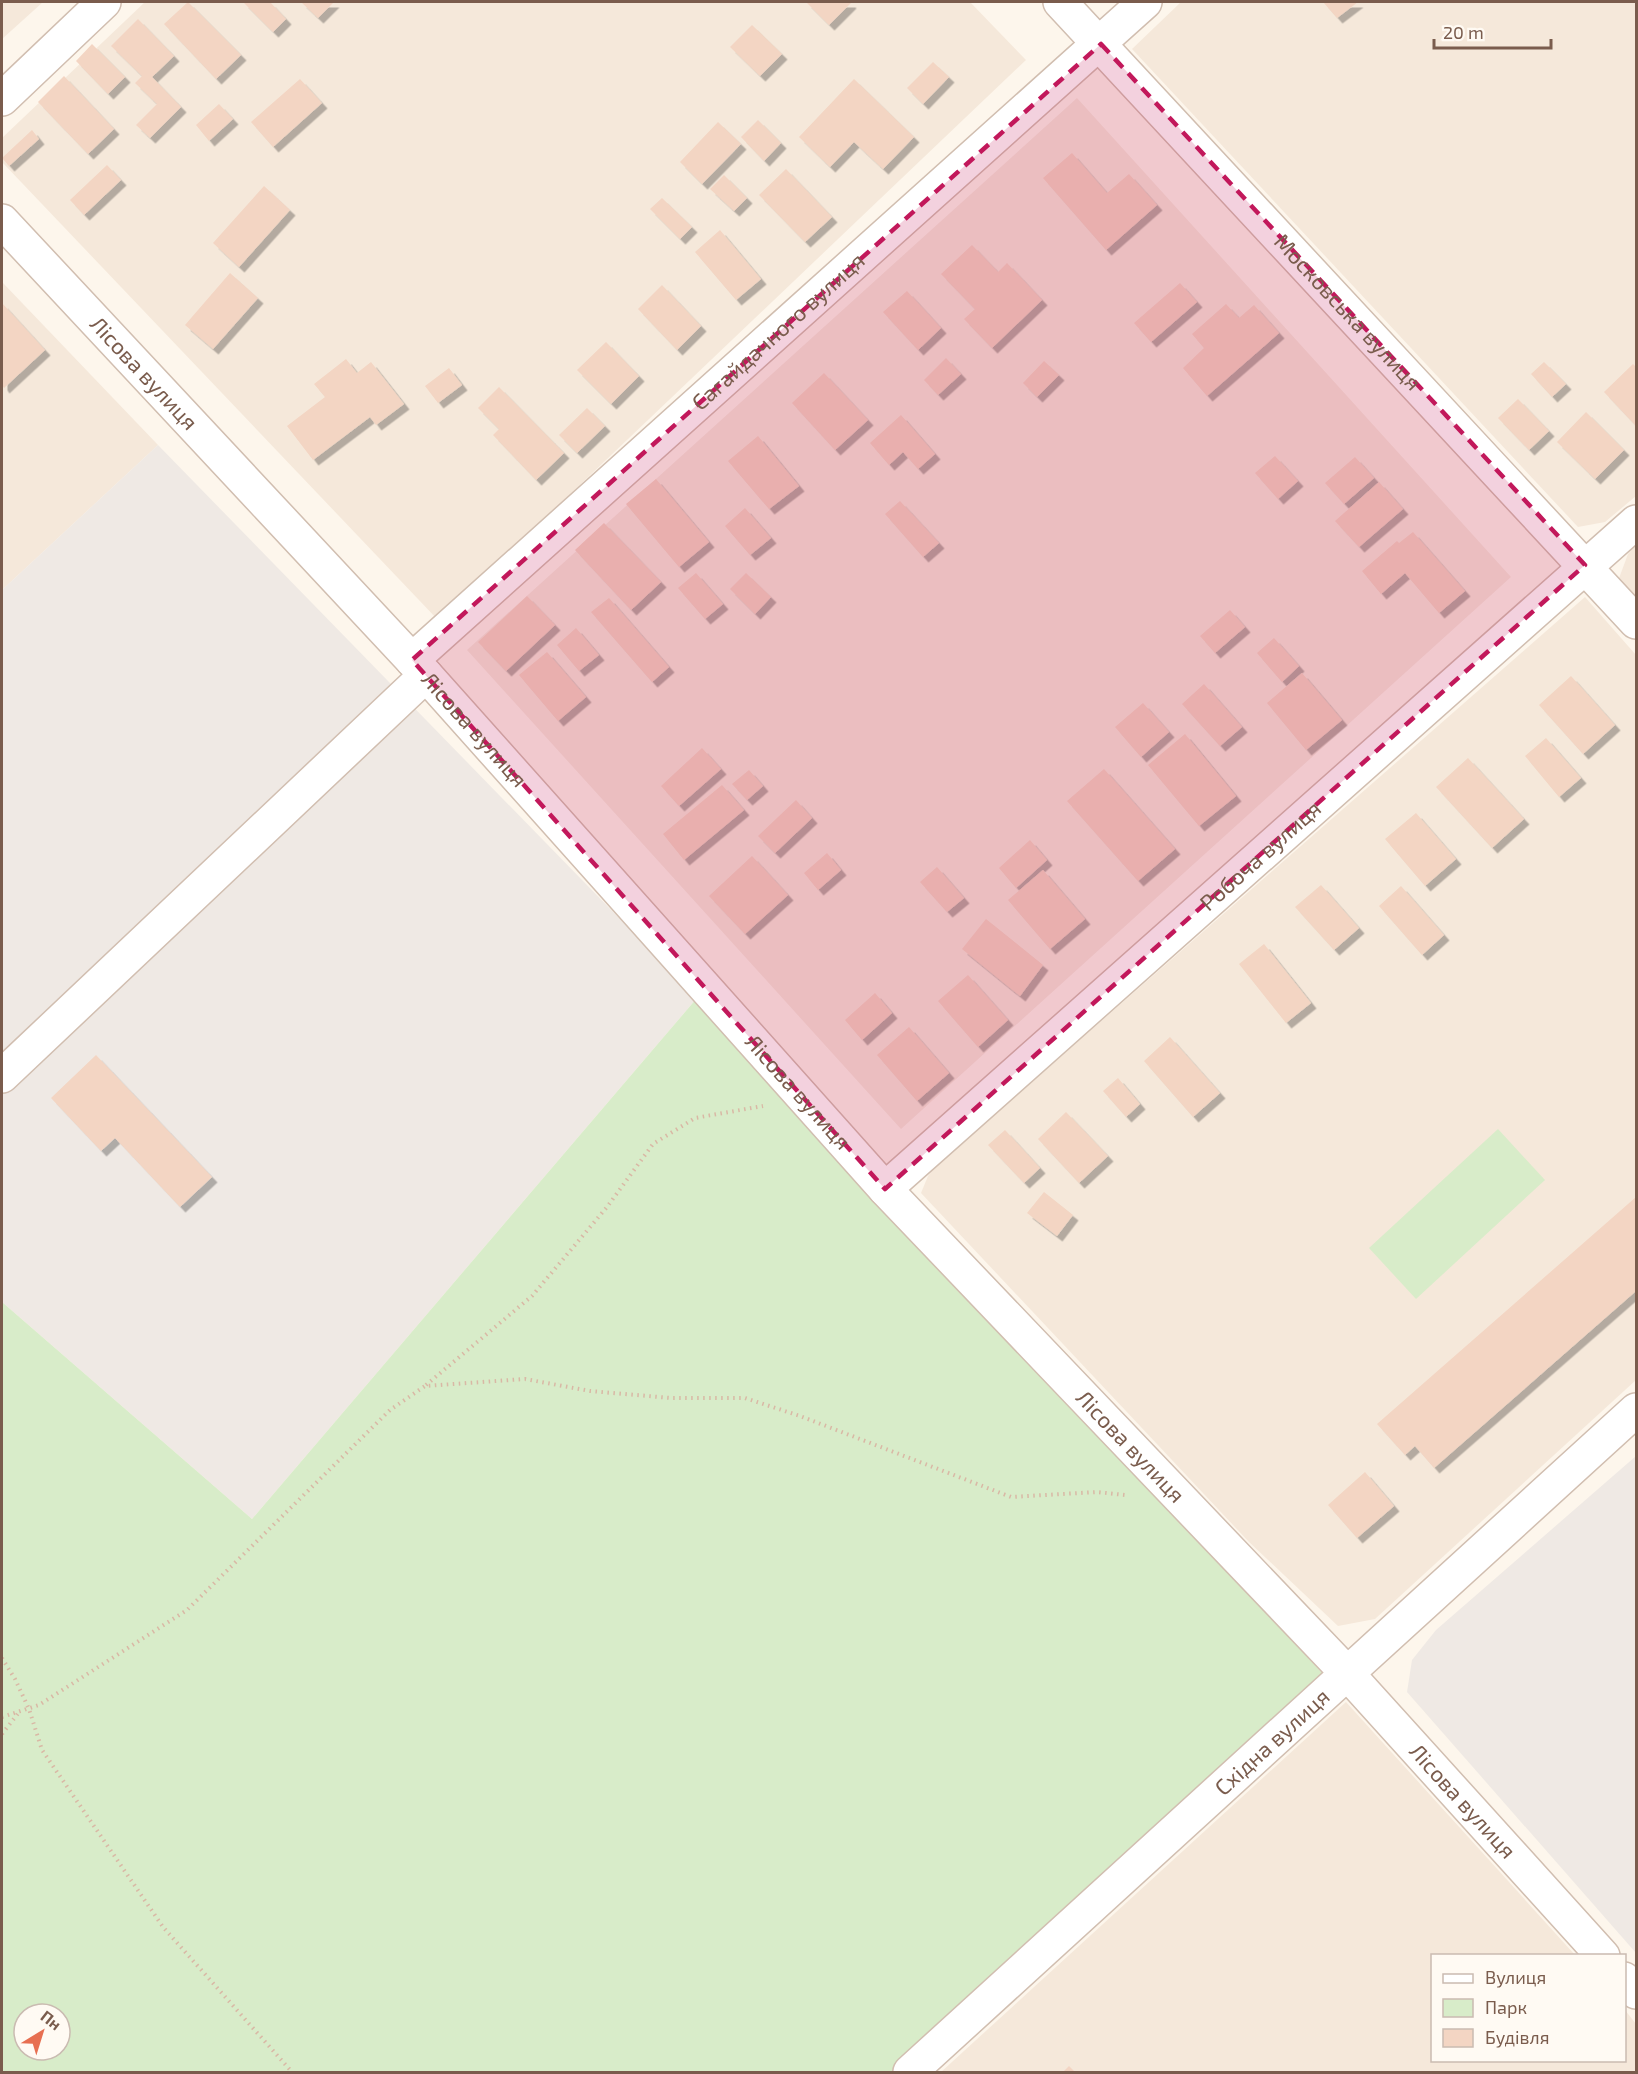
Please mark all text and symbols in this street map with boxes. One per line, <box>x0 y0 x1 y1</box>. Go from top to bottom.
scale bar <box>1434 12 1551 50</box>
text: 20 m <box>1443 21 1484 43</box>
street label: Московська вулиця <box>1270 228 1427 395</box>
street label: Сагайдачного вулиця <box>686 246 869 415</box>
street label: Лісова вулиця <box>85 310 204 434</box>
street label: Лісова вулиця <box>417 666 533 792</box>
street label: Робоча вулиця <box>1194 794 1325 915</box>
street label: Лісова вулиця <box>741 1028 857 1154</box>
street label: Лісова вулиця <box>1072 1384 1191 1507</box>
street label: Східна вулиця <box>1209 1682 1334 1800</box>
street label: Лісова вулиця <box>1405 1738 1522 1863</box>
legend <box>1431 1954 1626 2062</box>
text: Вулиця <box>1485 1966 1546 1988</box>
text: Парк <box>1485 1996 1527 2018</box>
north arrow <box>12 2002 72 2062</box>
text: Пн <box>37 2006 66 2034</box>
text: Будівля <box>1485 2026 1549 2048</box>

